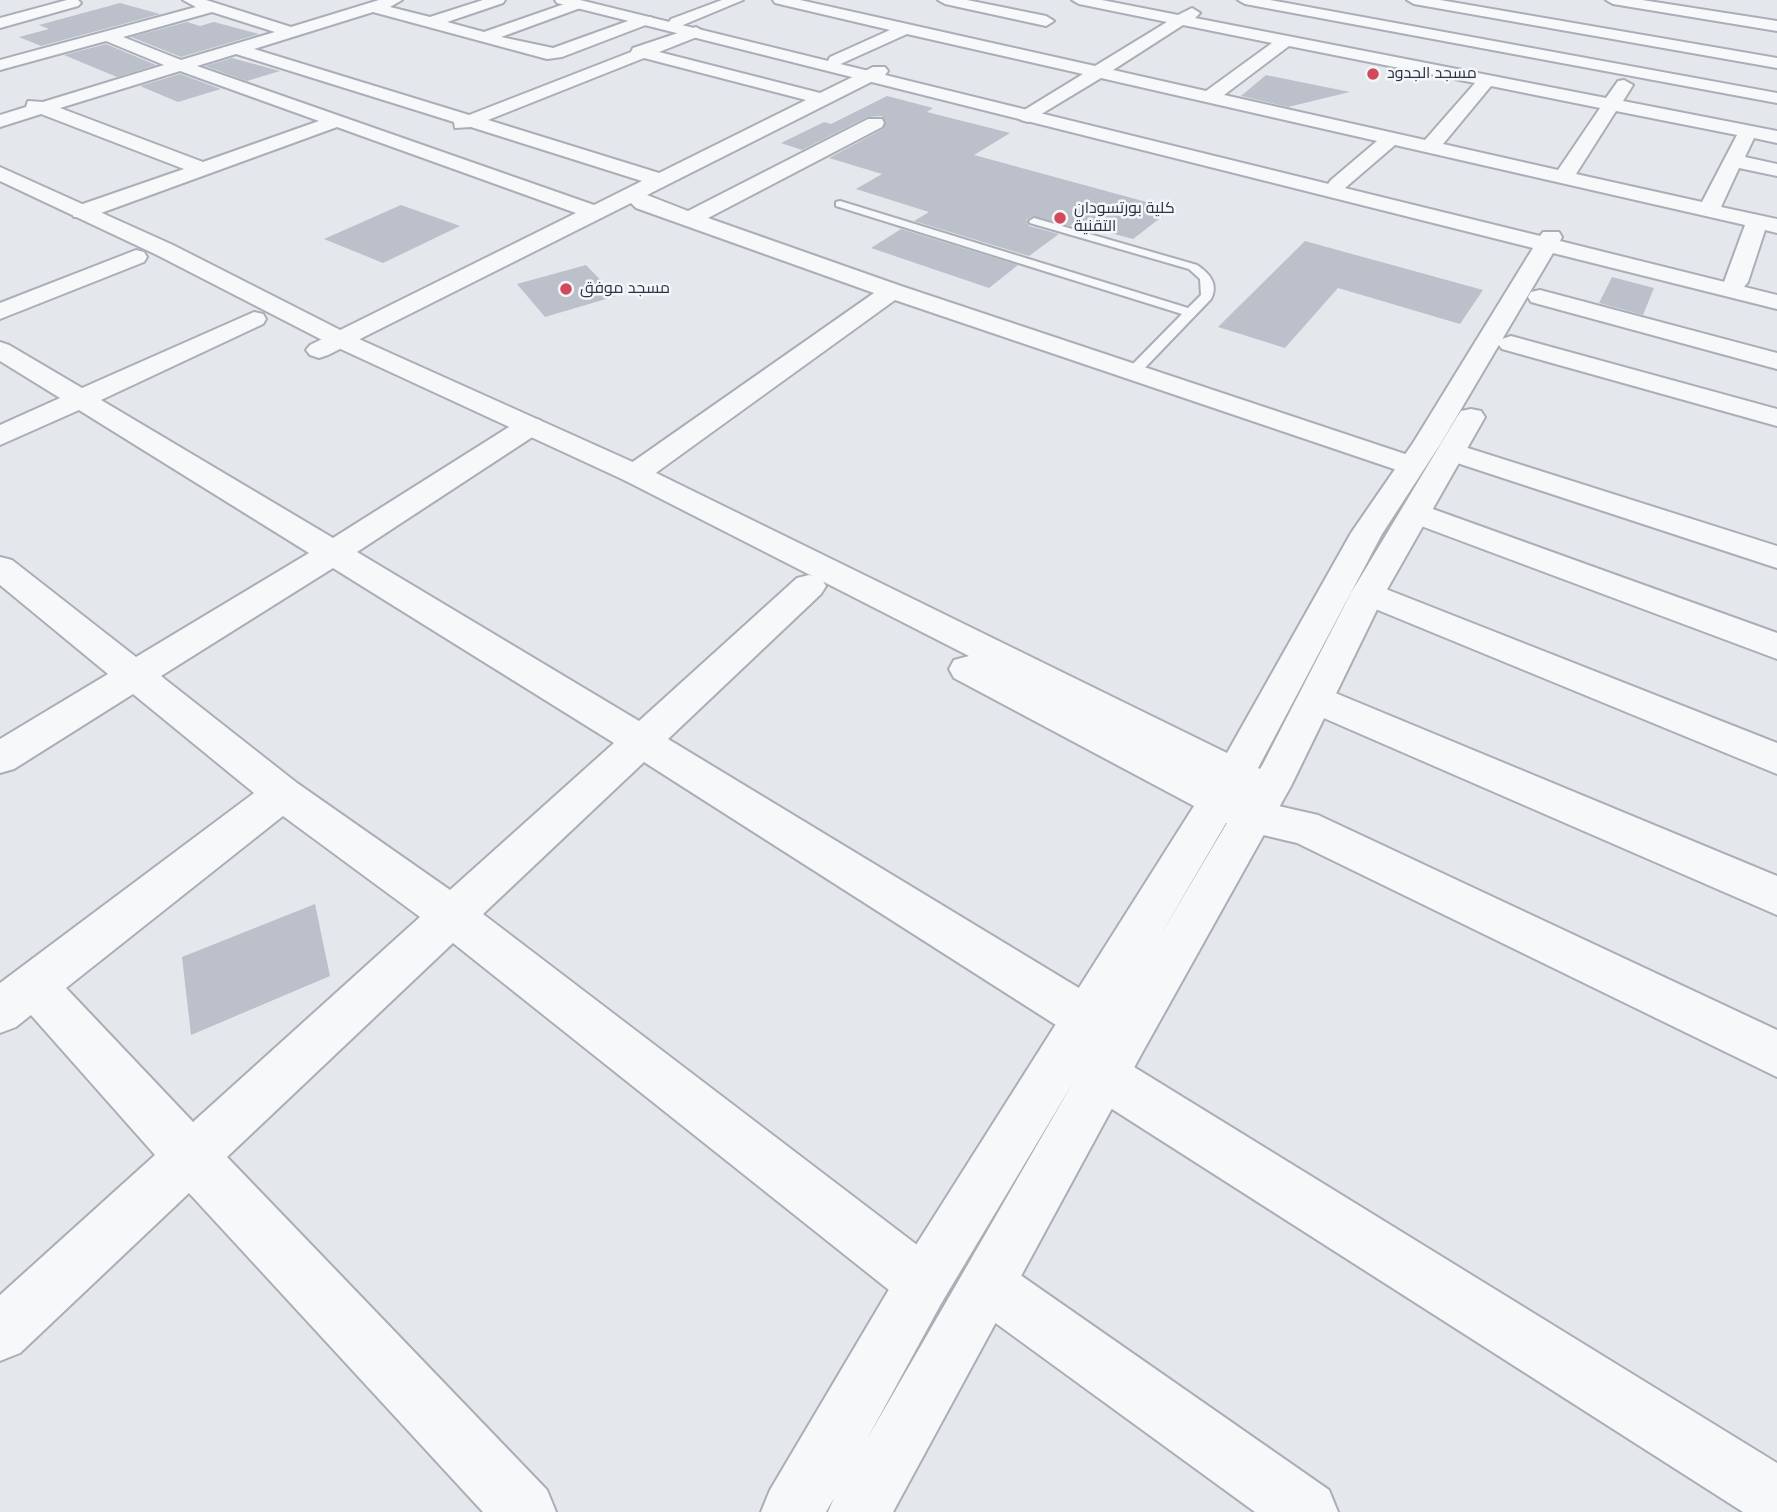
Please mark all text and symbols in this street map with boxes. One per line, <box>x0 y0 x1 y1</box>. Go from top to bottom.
place label: مسجد الجدود <box>1387 64 1477 84</box>
marker: مسجد الجدود <box>1365 66 1381 82</box>
place label: كلية بورتسودان التقنية <box>1074 199 1175 237</box>
marker: كلية بورتسودان التقنية <box>1052 210 1068 226</box>
place label: مسجد موفق <box>580 279 670 299</box>
marker: مسجد موفق <box>558 281 574 297</box>

